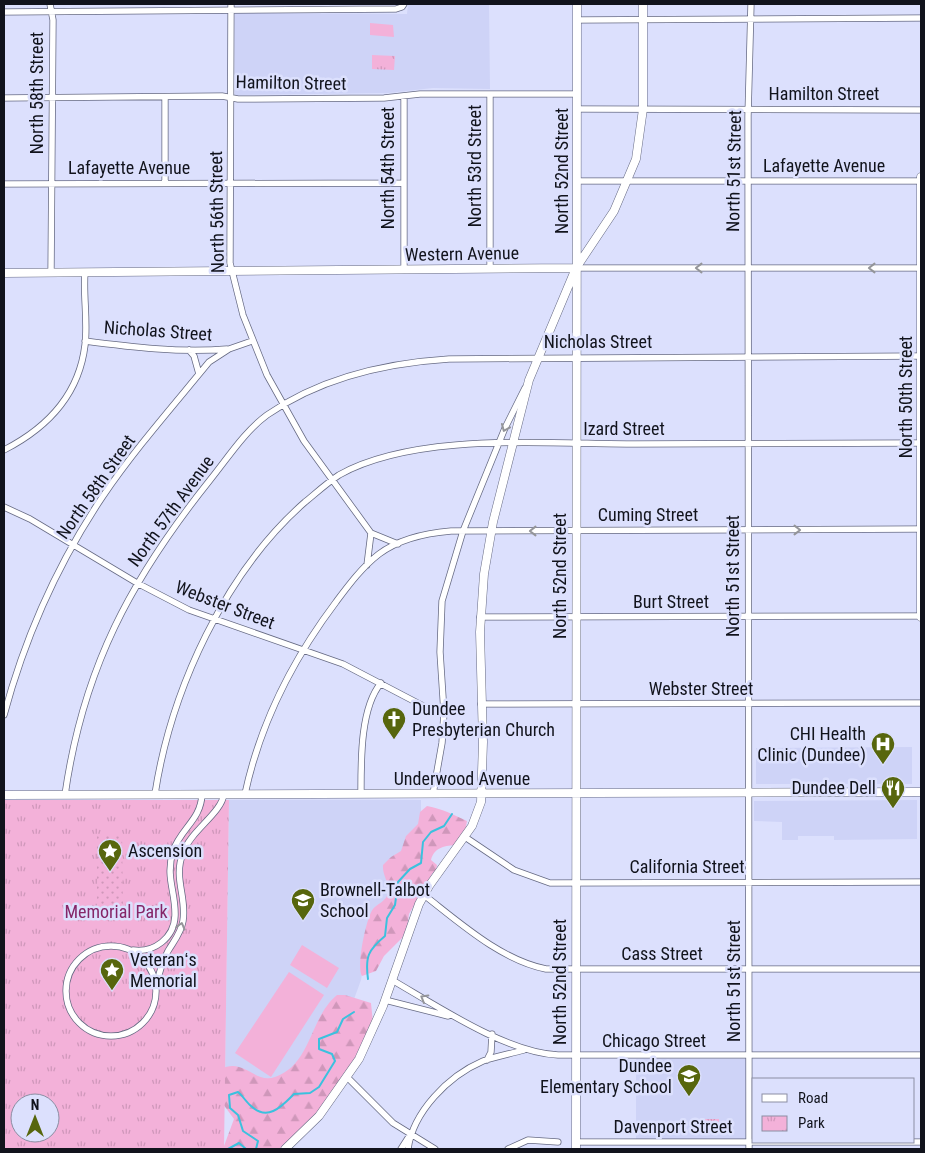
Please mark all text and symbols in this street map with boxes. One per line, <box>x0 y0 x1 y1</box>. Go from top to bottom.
street label: North 58th Street <box>26 32 47 154</box>
street label: Hamilton Street <box>235 71 347 94</box>
street label: Hamilton Street <box>769 83 879 104</box>
street label: North 53rd Street <box>464 105 485 227</box>
street label: North 54th Street <box>377 107 398 229</box>
street label: North 52nd Street <box>551 108 572 234</box>
street label: North 51st Street <box>722 110 745 232</box>
street label: North 56th Street <box>205 151 228 273</box>
street label: Lafayette Avenue <box>763 155 885 176</box>
street label: Lafayette Avenue <box>68 157 190 178</box>
street label: Western Avenue <box>405 242 519 265</box>
one-way arrow <box>695 263 703 273</box>
one-way arrow <box>868 263 876 273</box>
street label: Nicholas Street <box>103 316 213 345</box>
street label: Nicholas Street <box>544 331 652 352</box>
street label: North 50th Street <box>895 336 916 458</box>
street label: Izard Street <box>583 418 665 439</box>
one-way arrow <box>501 423 512 432</box>
street label: North 58th Street <box>52 431 139 543</box>
street label: North 57th Avenue <box>123 451 218 570</box>
street label: Cuming Street <box>598 504 698 525</box>
street label: North 52nd Street <box>549 513 570 639</box>
street label: North 51st Street <box>722 515 743 637</box>
one-way arrow <box>794 525 801 535</box>
one-way arrow <box>529 526 536 536</box>
street label: Webster Street <box>173 576 278 633</box>
street label: Burt Street <box>633 591 709 612</box>
street label: Webster Street <box>649 678 753 699</box>
place label: Dundee Presbyterian Church <box>412 698 555 740</box>
church icon: Dundee Presbyterian Church <box>381 706 407 740</box>
place label: CHI Health Clinic (Dundee) <box>757 723 866 766</box>
hospital icon: CHI Health Clinic (Dundee) <box>870 731 896 765</box>
street label: Underwood Avenue <box>394 768 530 789</box>
restaurant icon: Dundee Dell <box>880 775 906 809</box>
place label: Dundee Dell <box>791 777 876 798</box>
place icon: Ascension <box>97 838 123 872</box>
place label: Ascension <box>128 840 202 861</box>
street label: California Street <box>629 856 745 877</box>
place label: Brownell-Talbot School <box>320 879 430 921</box>
school or university icon: Brownell-Talbot School <box>290 887 316 921</box>
park label: Memorial Park <box>64 901 168 922</box>
street label: North 52nd Street <box>549 919 570 1045</box>
street label: North 51st Street <box>723 920 744 1042</box>
one-way arrow <box>176 922 186 930</box>
street label: Cass Street <box>621 943 703 964</box>
place label: Veteranʻs Memorial <box>130 949 197 991</box>
place icon: Veteranʻs Memorial <box>99 957 125 991</box>
one-way arrow <box>420 995 429 1005</box>
street label: Chicago Street <box>602 1030 706 1051</box>
place label: Dundee Elementary School <box>540 1055 672 1097</box>
school or university icon: Dundee Elementary School <box>676 1063 702 1097</box>
legend <box>752 1078 915 1143</box>
text: Road <box>798 1089 828 1107</box>
north arrow <box>10 1093 60 1143</box>
text: N <box>31 1097 39 1113</box>
text: Park <box>798 1114 825 1132</box>
street label: Davenport Street <box>614 1116 732 1137</box>

